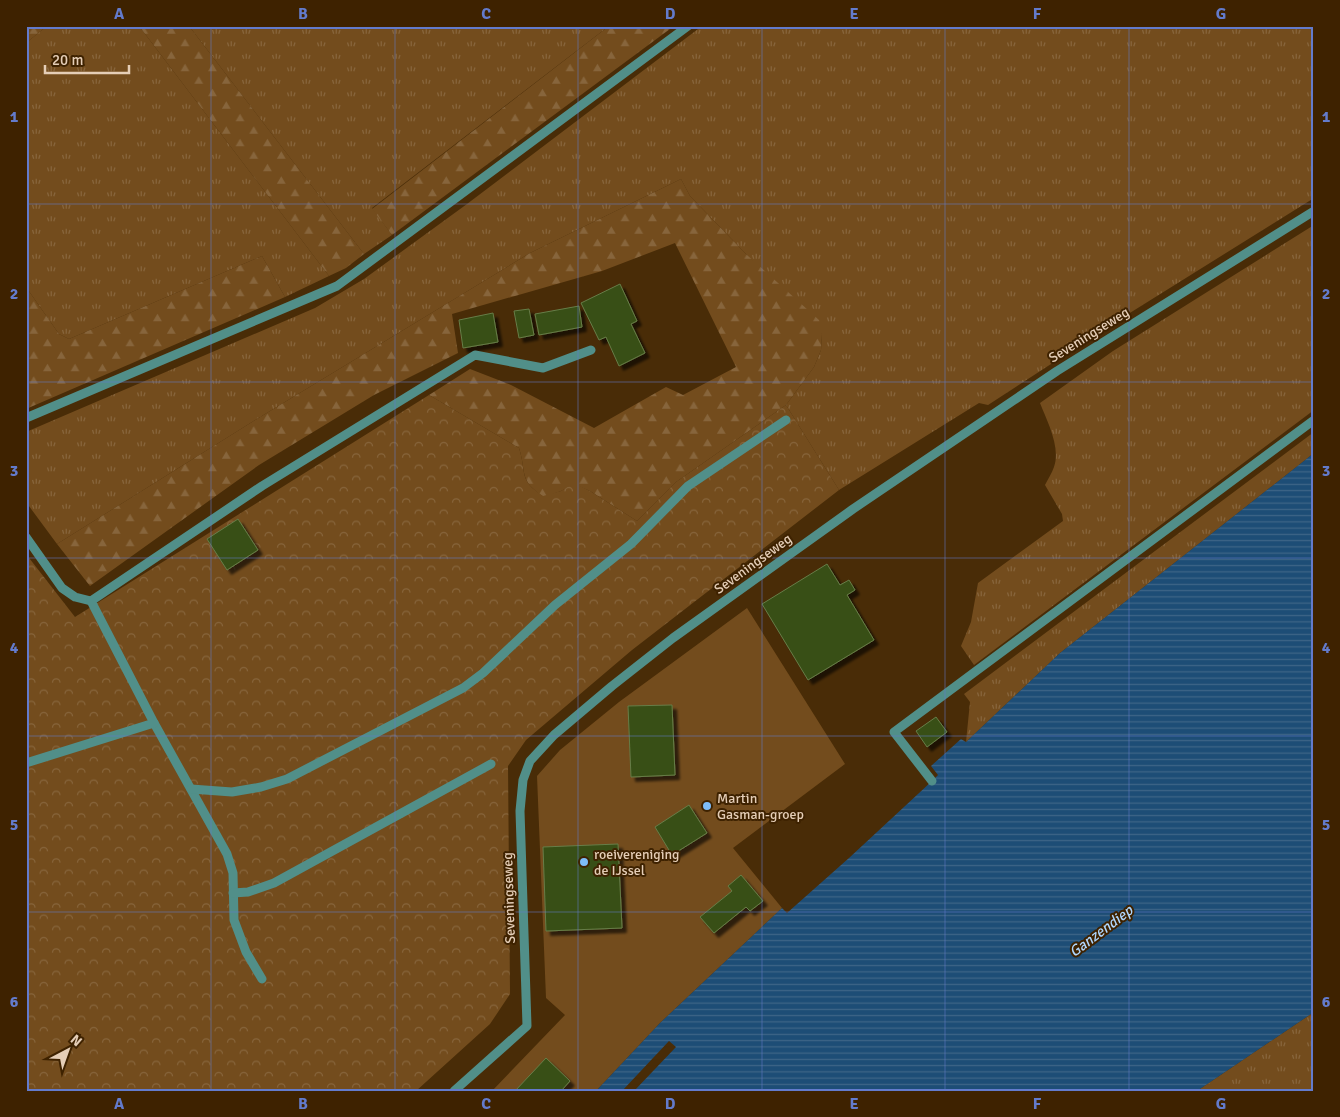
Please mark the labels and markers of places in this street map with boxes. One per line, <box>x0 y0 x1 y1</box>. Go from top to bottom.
place label: Martin Gasman-groep <box>717 790 804 823</box>
marker: Martin Gasman-groep <box>701 800 713 812</box>
place label: roeivereniging de IJssel <box>594 846 680 879</box>
marker: roeivereniging de IJssel <box>578 856 590 868</box>

